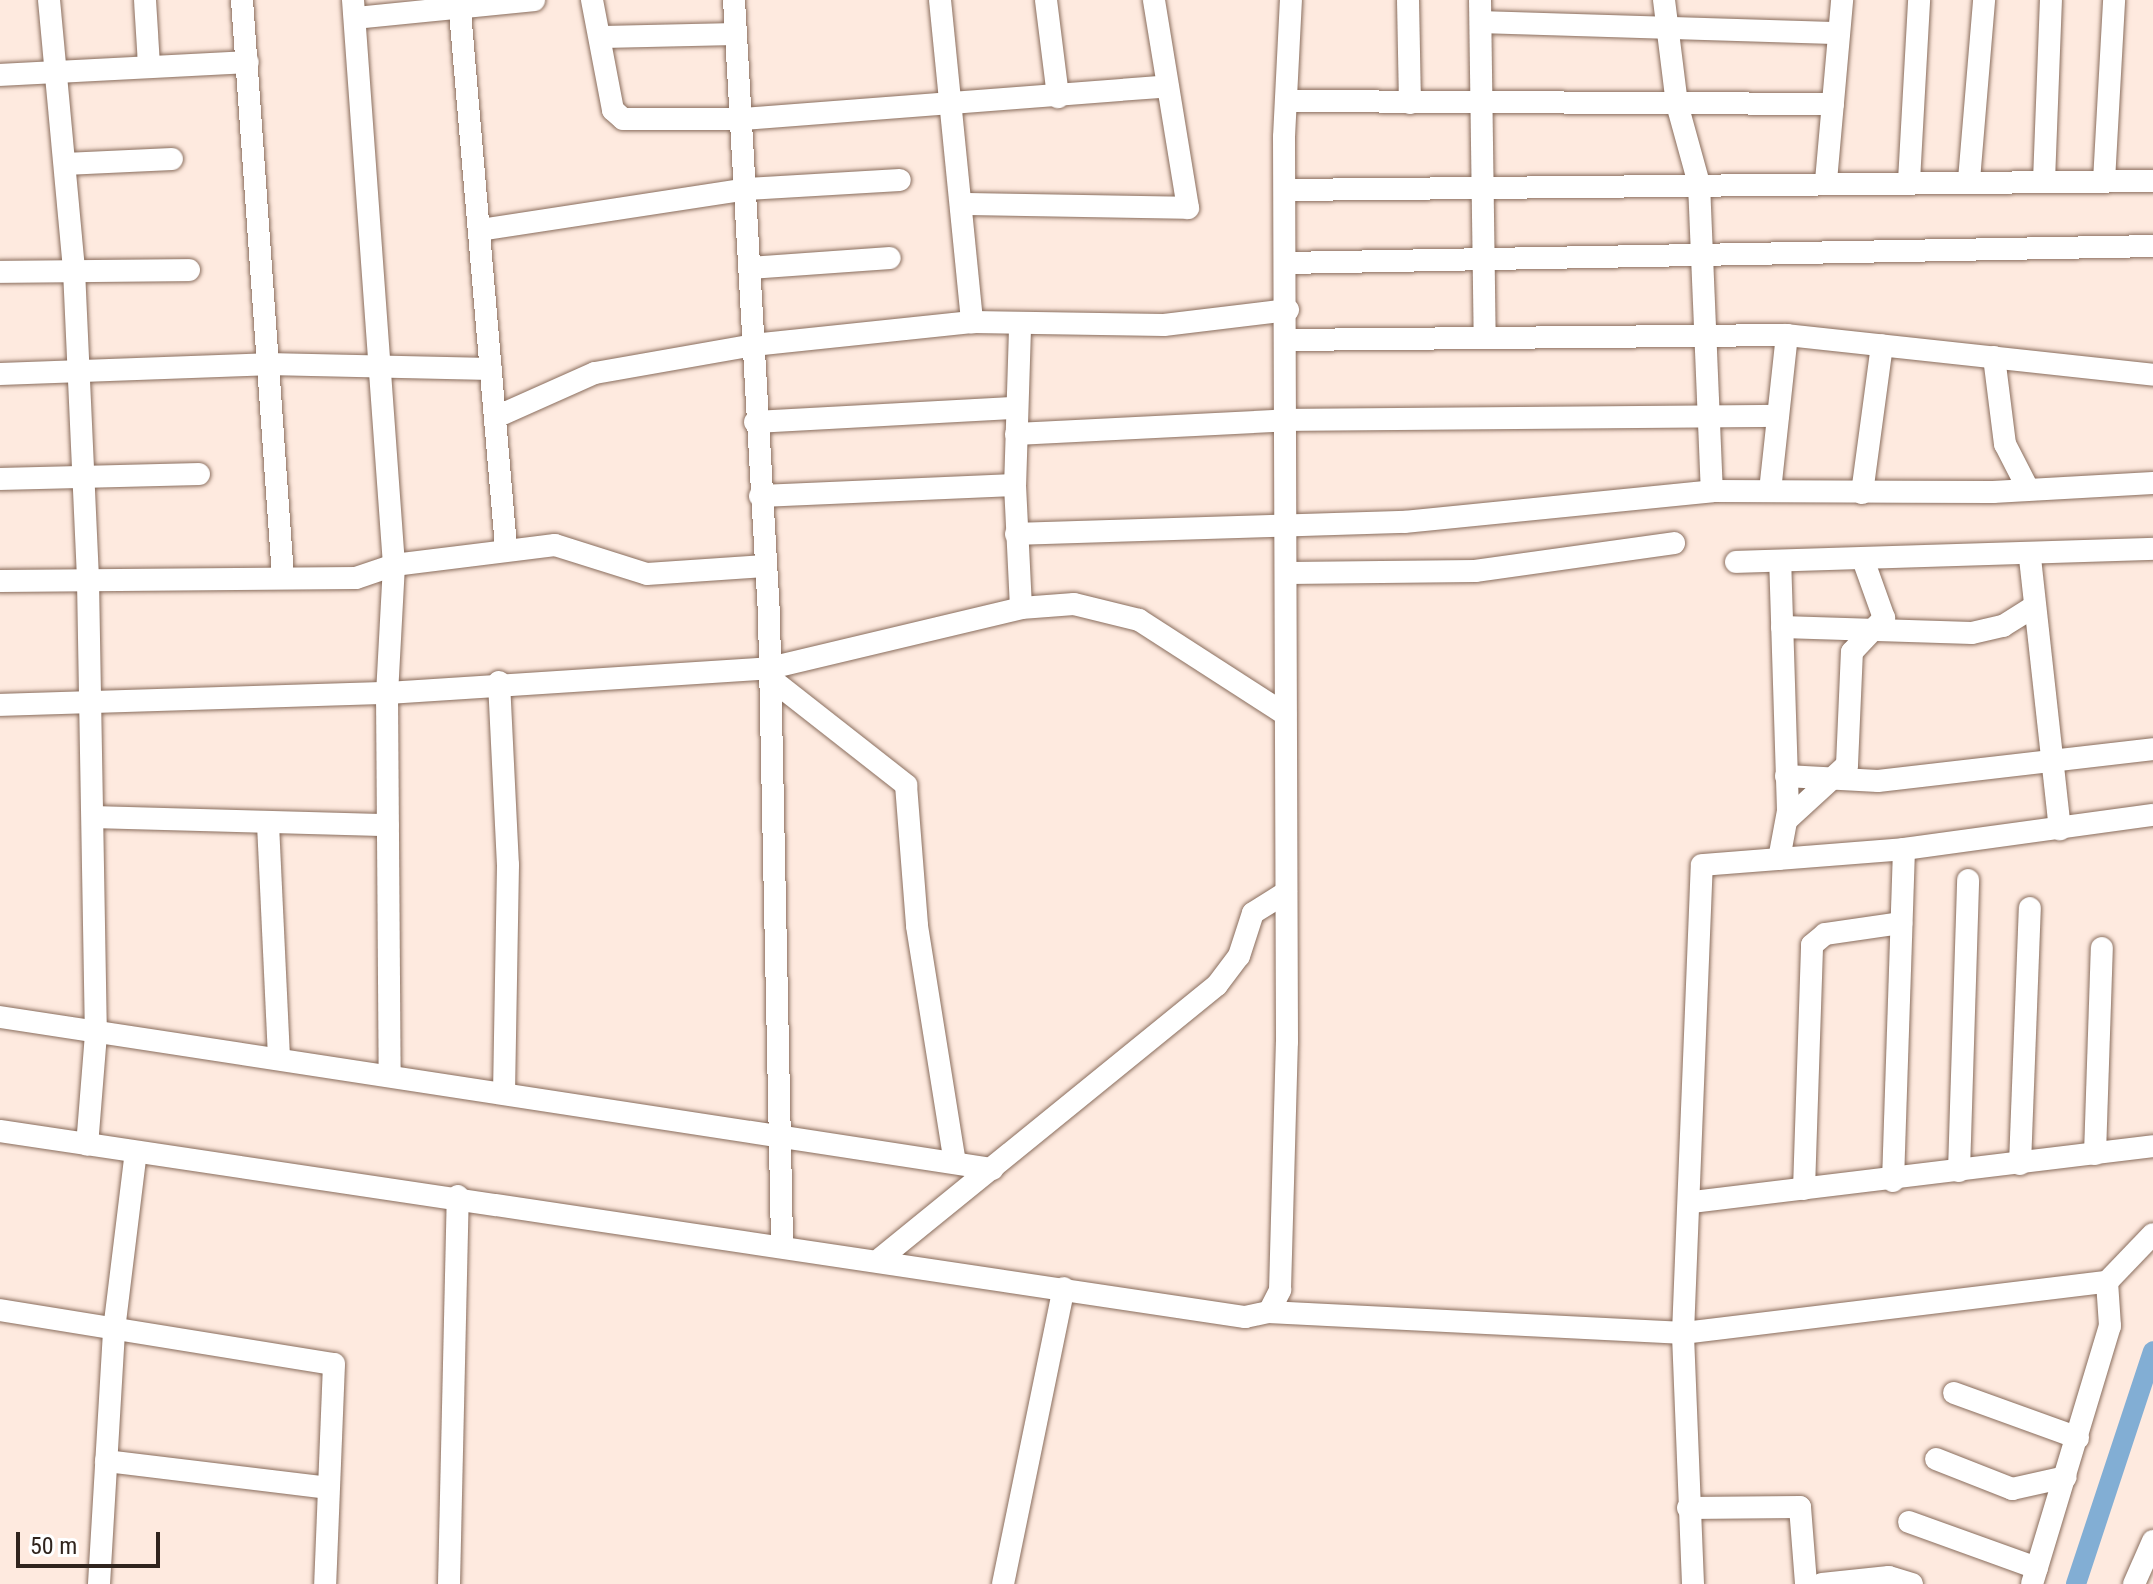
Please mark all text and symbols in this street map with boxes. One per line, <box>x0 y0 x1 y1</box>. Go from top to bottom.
scale bar <box>20 1516 164 1566</box>
text: 50 m <box>30 1532 77 1560</box>

